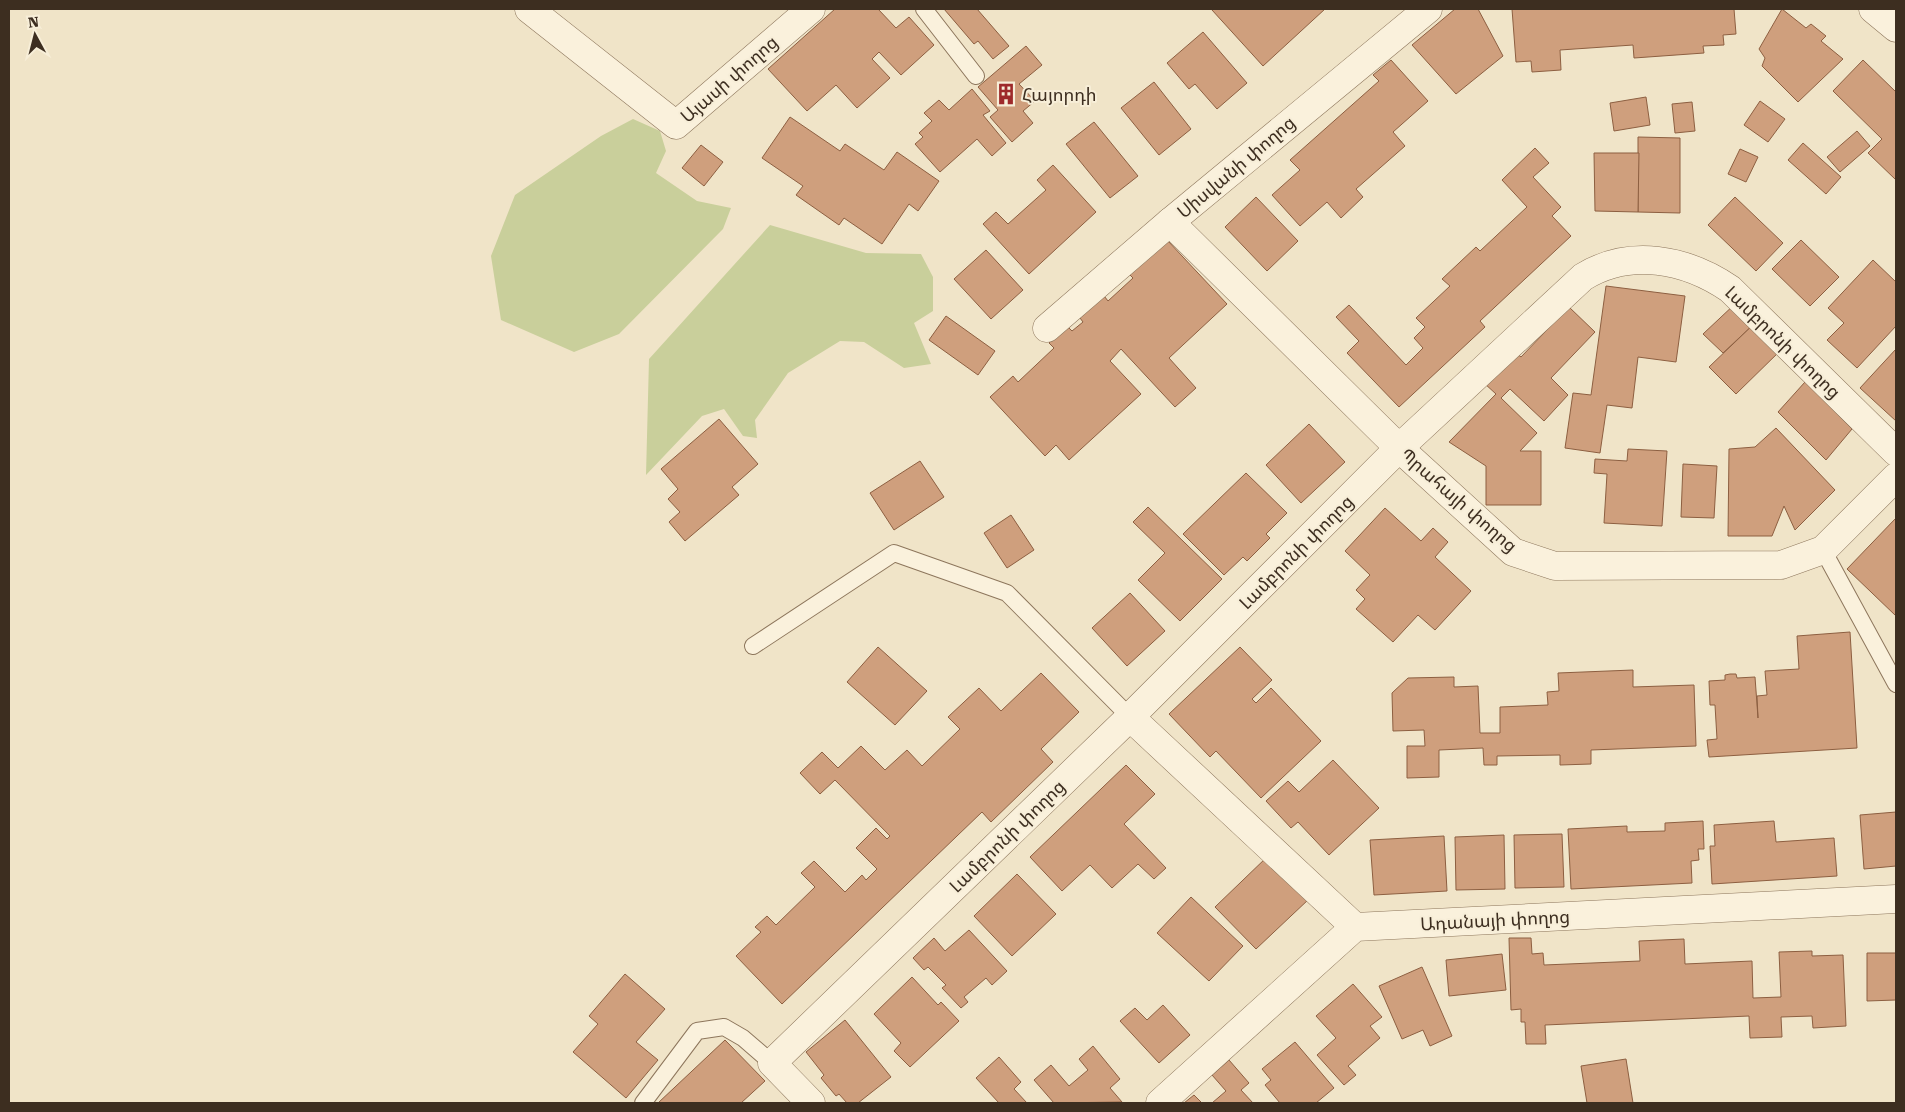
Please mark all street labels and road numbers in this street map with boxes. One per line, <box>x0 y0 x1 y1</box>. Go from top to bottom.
street label: Այասի փողոց <box>676 31 782 127</box>
street label: Սիսվանի փողոց <box>1173 112 1299 222</box>
street label: Լամբրոնի փողոց <box>1721 281 1845 403</box>
street label: Պրահայի փողոց <box>1396 444 1522 556</box>
street label: Լամբրոնի փողոց <box>1235 491 1357 613</box>
street label: Լամբրոնի փողոց <box>945 775 1069 897</box>
street label: Ադանայի փողոց <box>1420 906 1570 934</box>

